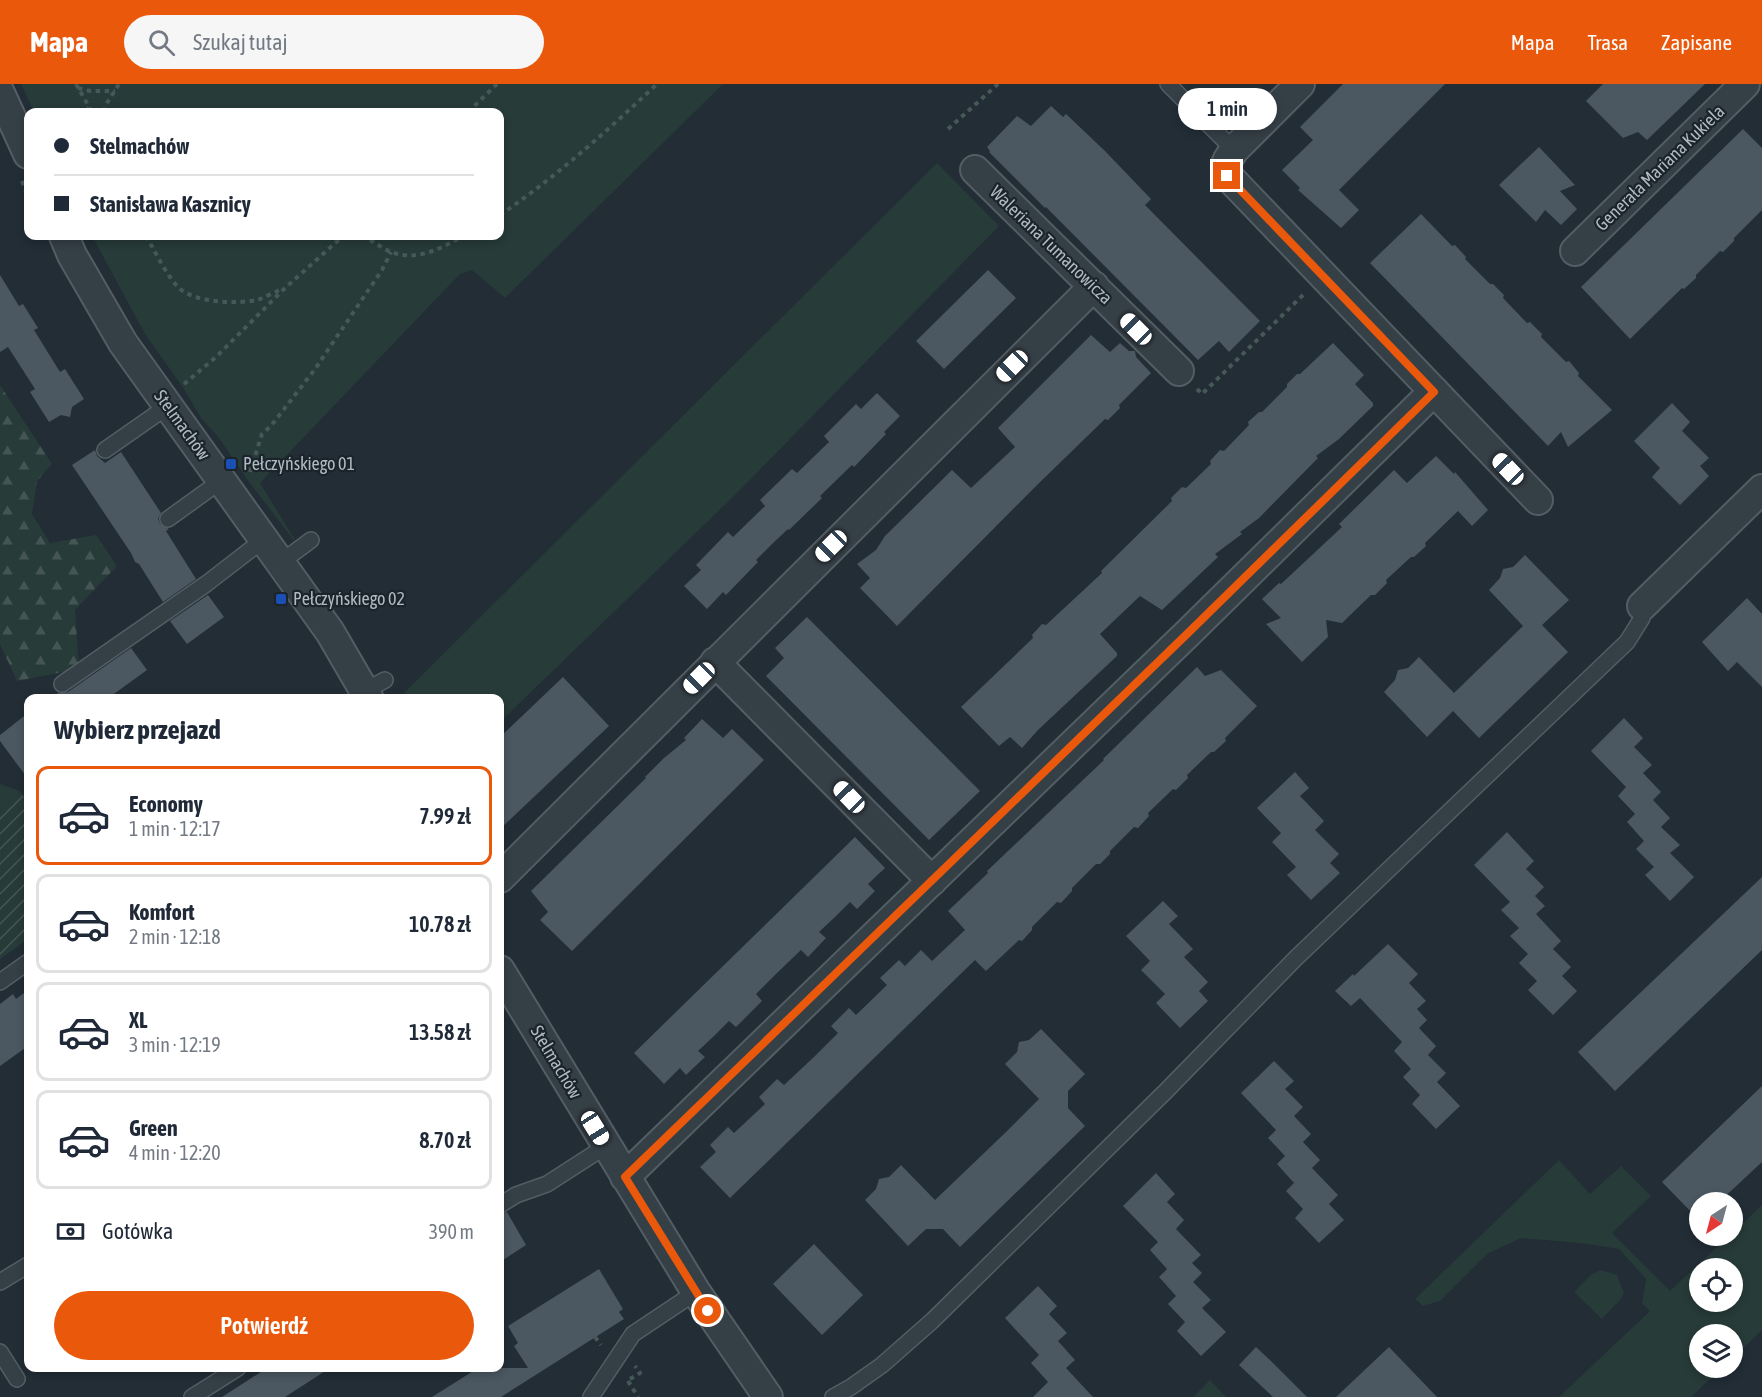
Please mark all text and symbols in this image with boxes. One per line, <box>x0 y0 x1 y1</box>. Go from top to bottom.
search box <box>124 15 544 69</box>
text: Mapa <box>30 26 88 58</box>
icon: search <box>145 26 178 59</box>
text: Szukaj tutaj <box>193 29 287 55</box>
text: Mapa <box>1511 30 1554 54</box>
text: Trasa <box>1587 30 1628 54</box>
text: Zapisane <box>1661 30 1732 54</box>
callout: 1 min <box>1178 89 1276 131</box>
text: 1 min <box>1207 97 1248 120</box>
street label: Generała Mariana Kukiela <box>1591 101 1729 235</box>
text: Stelmachów <box>90 133 189 159</box>
route end <box>1213 162 1240 189</box>
street label: Waleriana Tumanowicza <box>986 181 1117 308</box>
text: Stanisława Kasznicy <box>90 191 251 217</box>
car <box>1117 310 1155 348</box>
car <box>993 347 1031 385</box>
street label: Stelmachów <box>150 386 215 464</box>
car <box>1489 450 1527 488</box>
place label: Pełczyńskiego 01 <box>243 453 355 474</box>
marker: Pełczyńskiego 01 <box>224 457 238 471</box>
car <box>812 527 850 565</box>
place label: Pełczyńskiego 02 <box>293 588 405 609</box>
marker: Pełczyńskiego 02 <box>274 592 288 606</box>
car <box>680 659 718 697</box>
text: Wybierz przejazd <box>54 714 221 745</box>
car <box>830 778 868 816</box>
icon: car <box>57 789 111 843</box>
text: Economy <box>129 791 203 817</box>
text: 7.99 zł <box>419 803 471 829</box>
text: 1 min · 12:17 <box>129 817 221 840</box>
icon: car <box>57 897 111 951</box>
text: Komfort <box>129 899 195 925</box>
text: 10.78 zł <box>409 911 471 937</box>
text: 2 min · 12:18 <box>129 925 221 948</box>
icon: car <box>57 1005 111 1059</box>
text: XL <box>129 1007 147 1033</box>
text: 13.58 zł <box>409 1019 471 1045</box>
street label: Stelmachów <box>527 1022 586 1102</box>
text: 3 min · 12:19 <box>129 1033 221 1056</box>
car <box>578 1108 612 1148</box>
icon: car <box>57 1113 111 1167</box>
text: Green <box>129 1115 178 1141</box>
text: 8.70 zł <box>419 1127 471 1153</box>
text: 4 min · 12:20 <box>129 1141 221 1164</box>
north arrow <box>1689 1192 1743 1246</box>
map controls <box>1689 1192 1743 1378</box>
icon: cash <box>54 1215 87 1248</box>
text: Gotówka <box>102 1218 173 1244</box>
text: 390 m <box>429 1220 474 1243</box>
button: locate <box>1689 1258 1743 1312</box>
button: Potwierdź <box>54 1291 474 1360</box>
route start <box>694 1297 721 1324</box>
button: layers <box>1689 1324 1743 1378</box>

